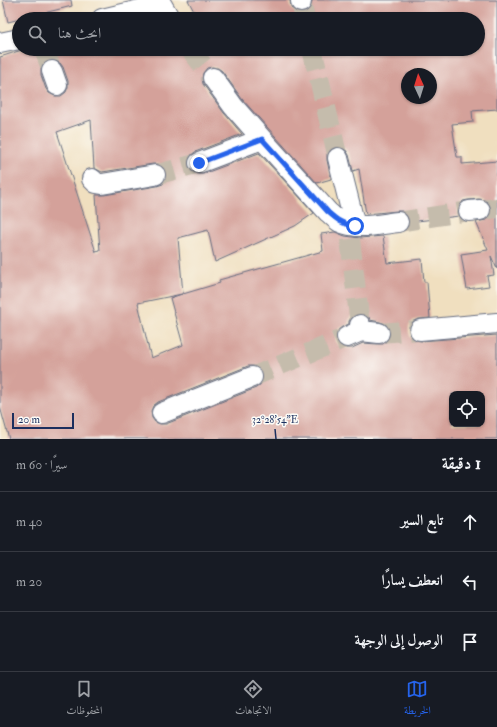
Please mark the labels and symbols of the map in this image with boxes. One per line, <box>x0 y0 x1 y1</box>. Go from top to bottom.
north arrow <box>401 68 437 104</box>
route end <box>190 154 208 172</box>
route start <box>346 217 364 235</box>
scale bar <box>12 411 74 430</box>
text: 32°28'54"E <box>252 414 298 426</box>

